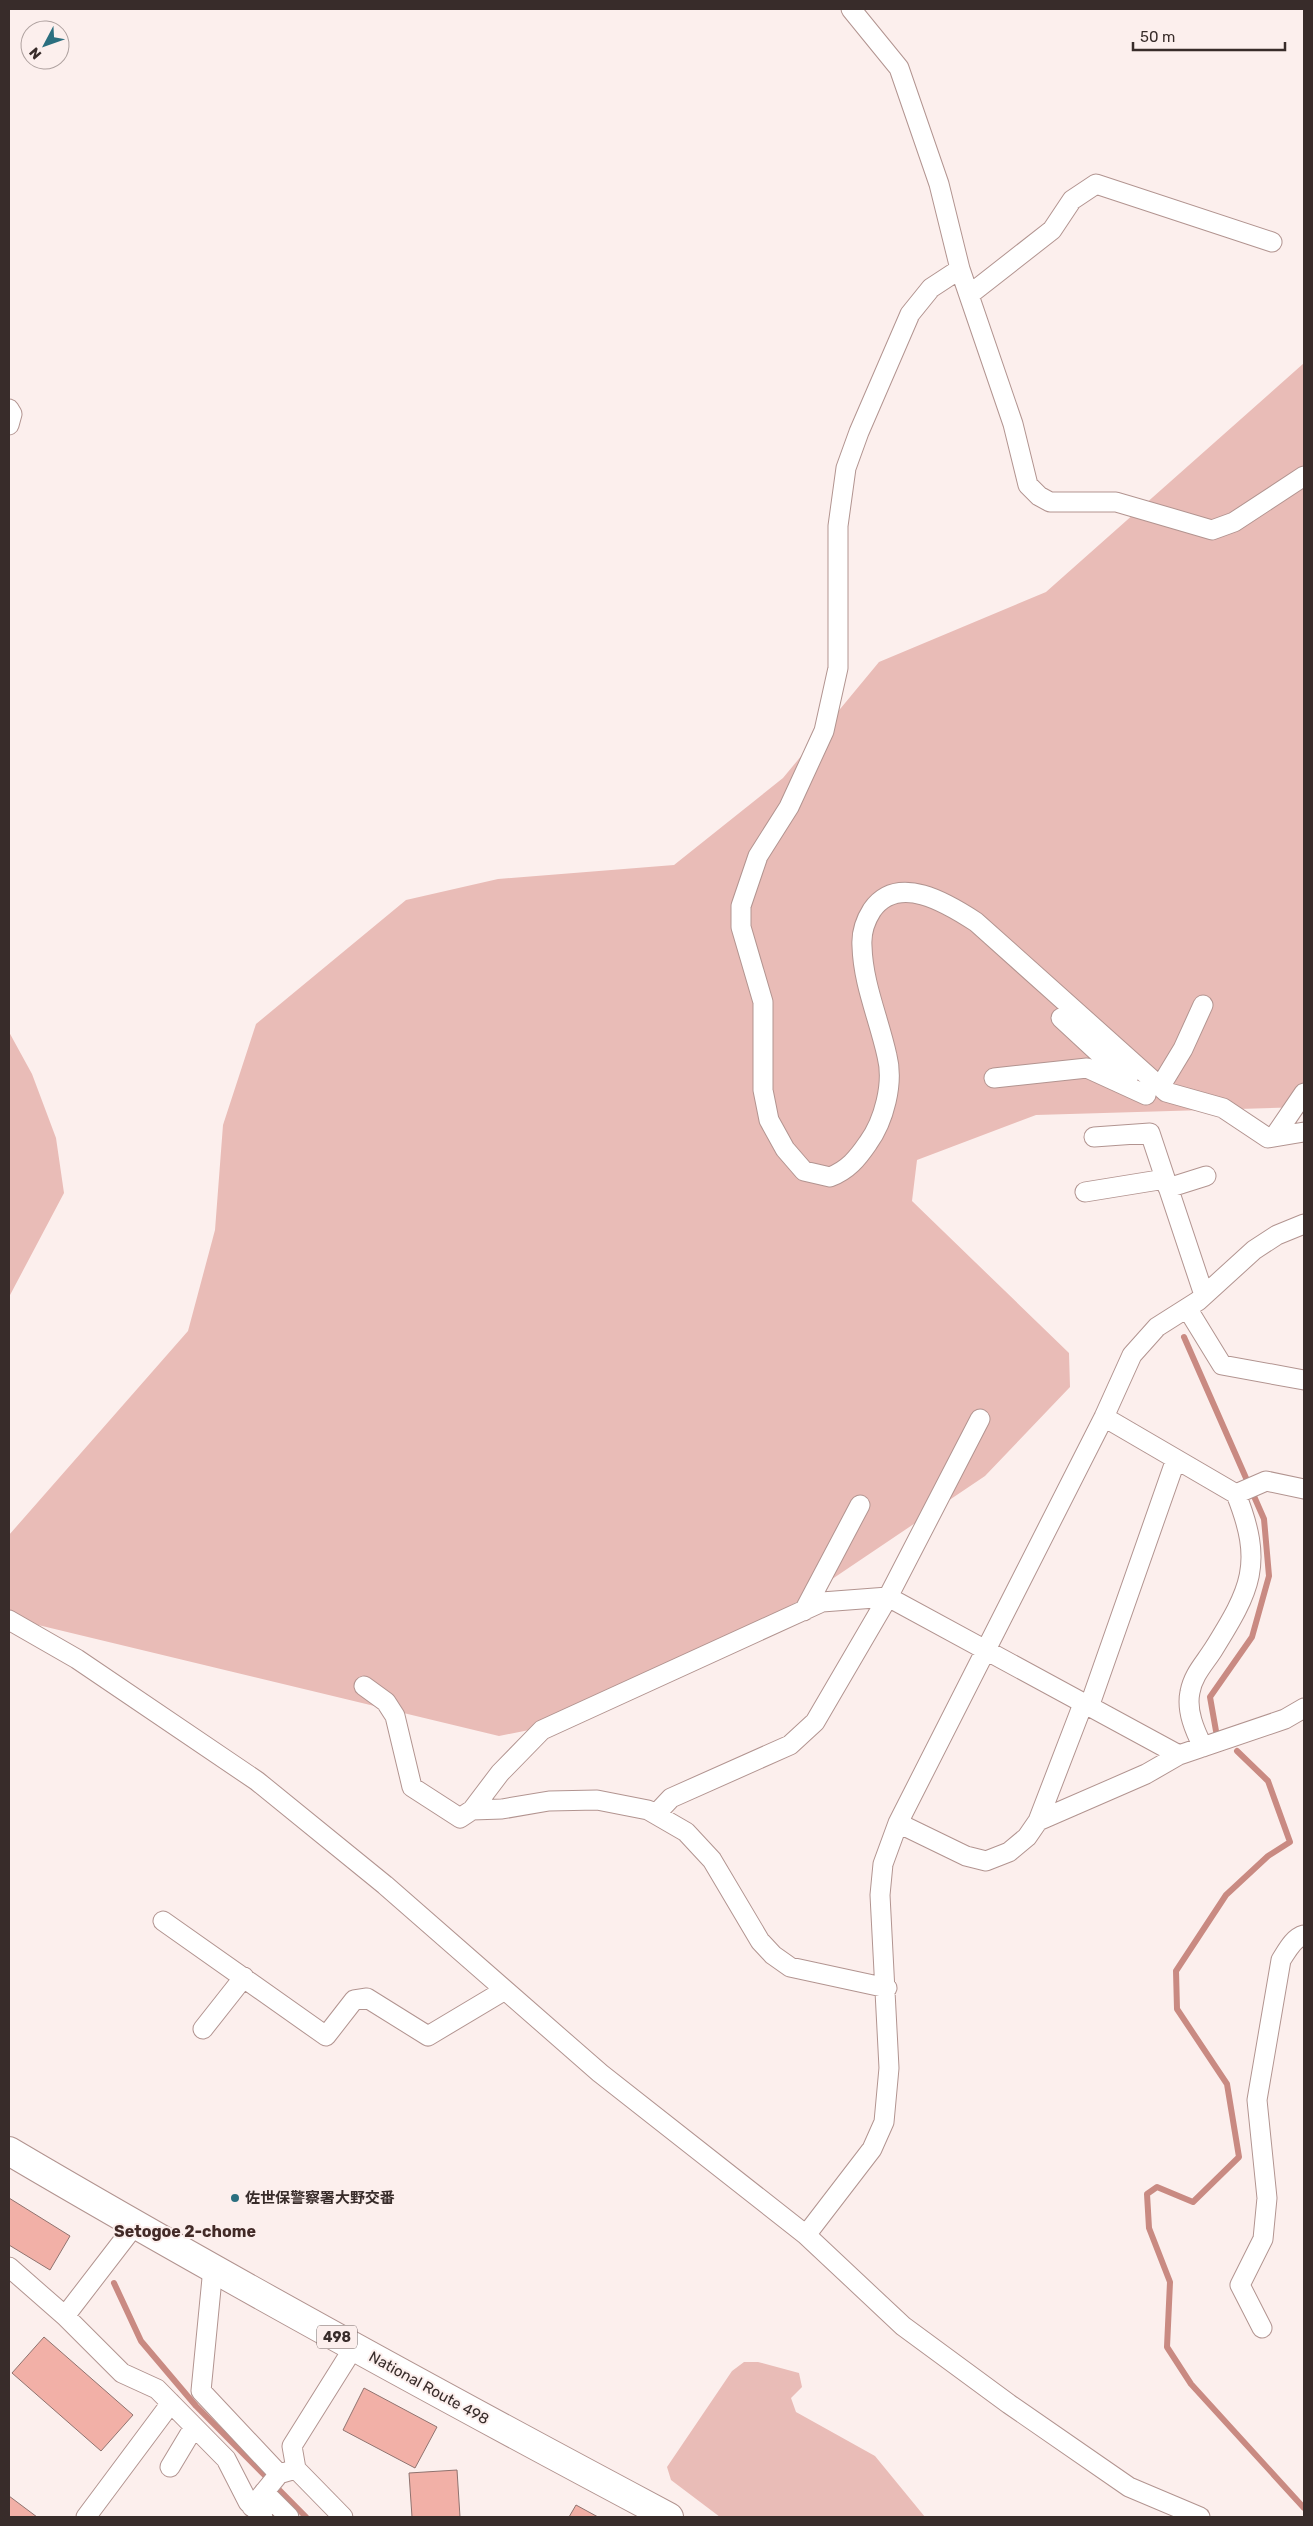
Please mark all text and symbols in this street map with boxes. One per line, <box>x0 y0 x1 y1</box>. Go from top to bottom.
north arrow <box>20 20 70 70</box>
scale bar <box>1133 20 1286 52</box>
text: 50 m <box>1140 28 1175 46</box>
text: N <box>26 44 45 63</box>
place label: 佐世保警察署大野交番 <box>245 2189 395 2207</box>
marker: 佐世保警察署大野交番 <box>229 2192 241 2204</box>
district label: Setogoe 2-chome <box>114 2222 256 2241</box>
road number: 498 <box>317 2326 357 2348</box>
street label: National Route 498 <box>366 2348 492 2428</box>

